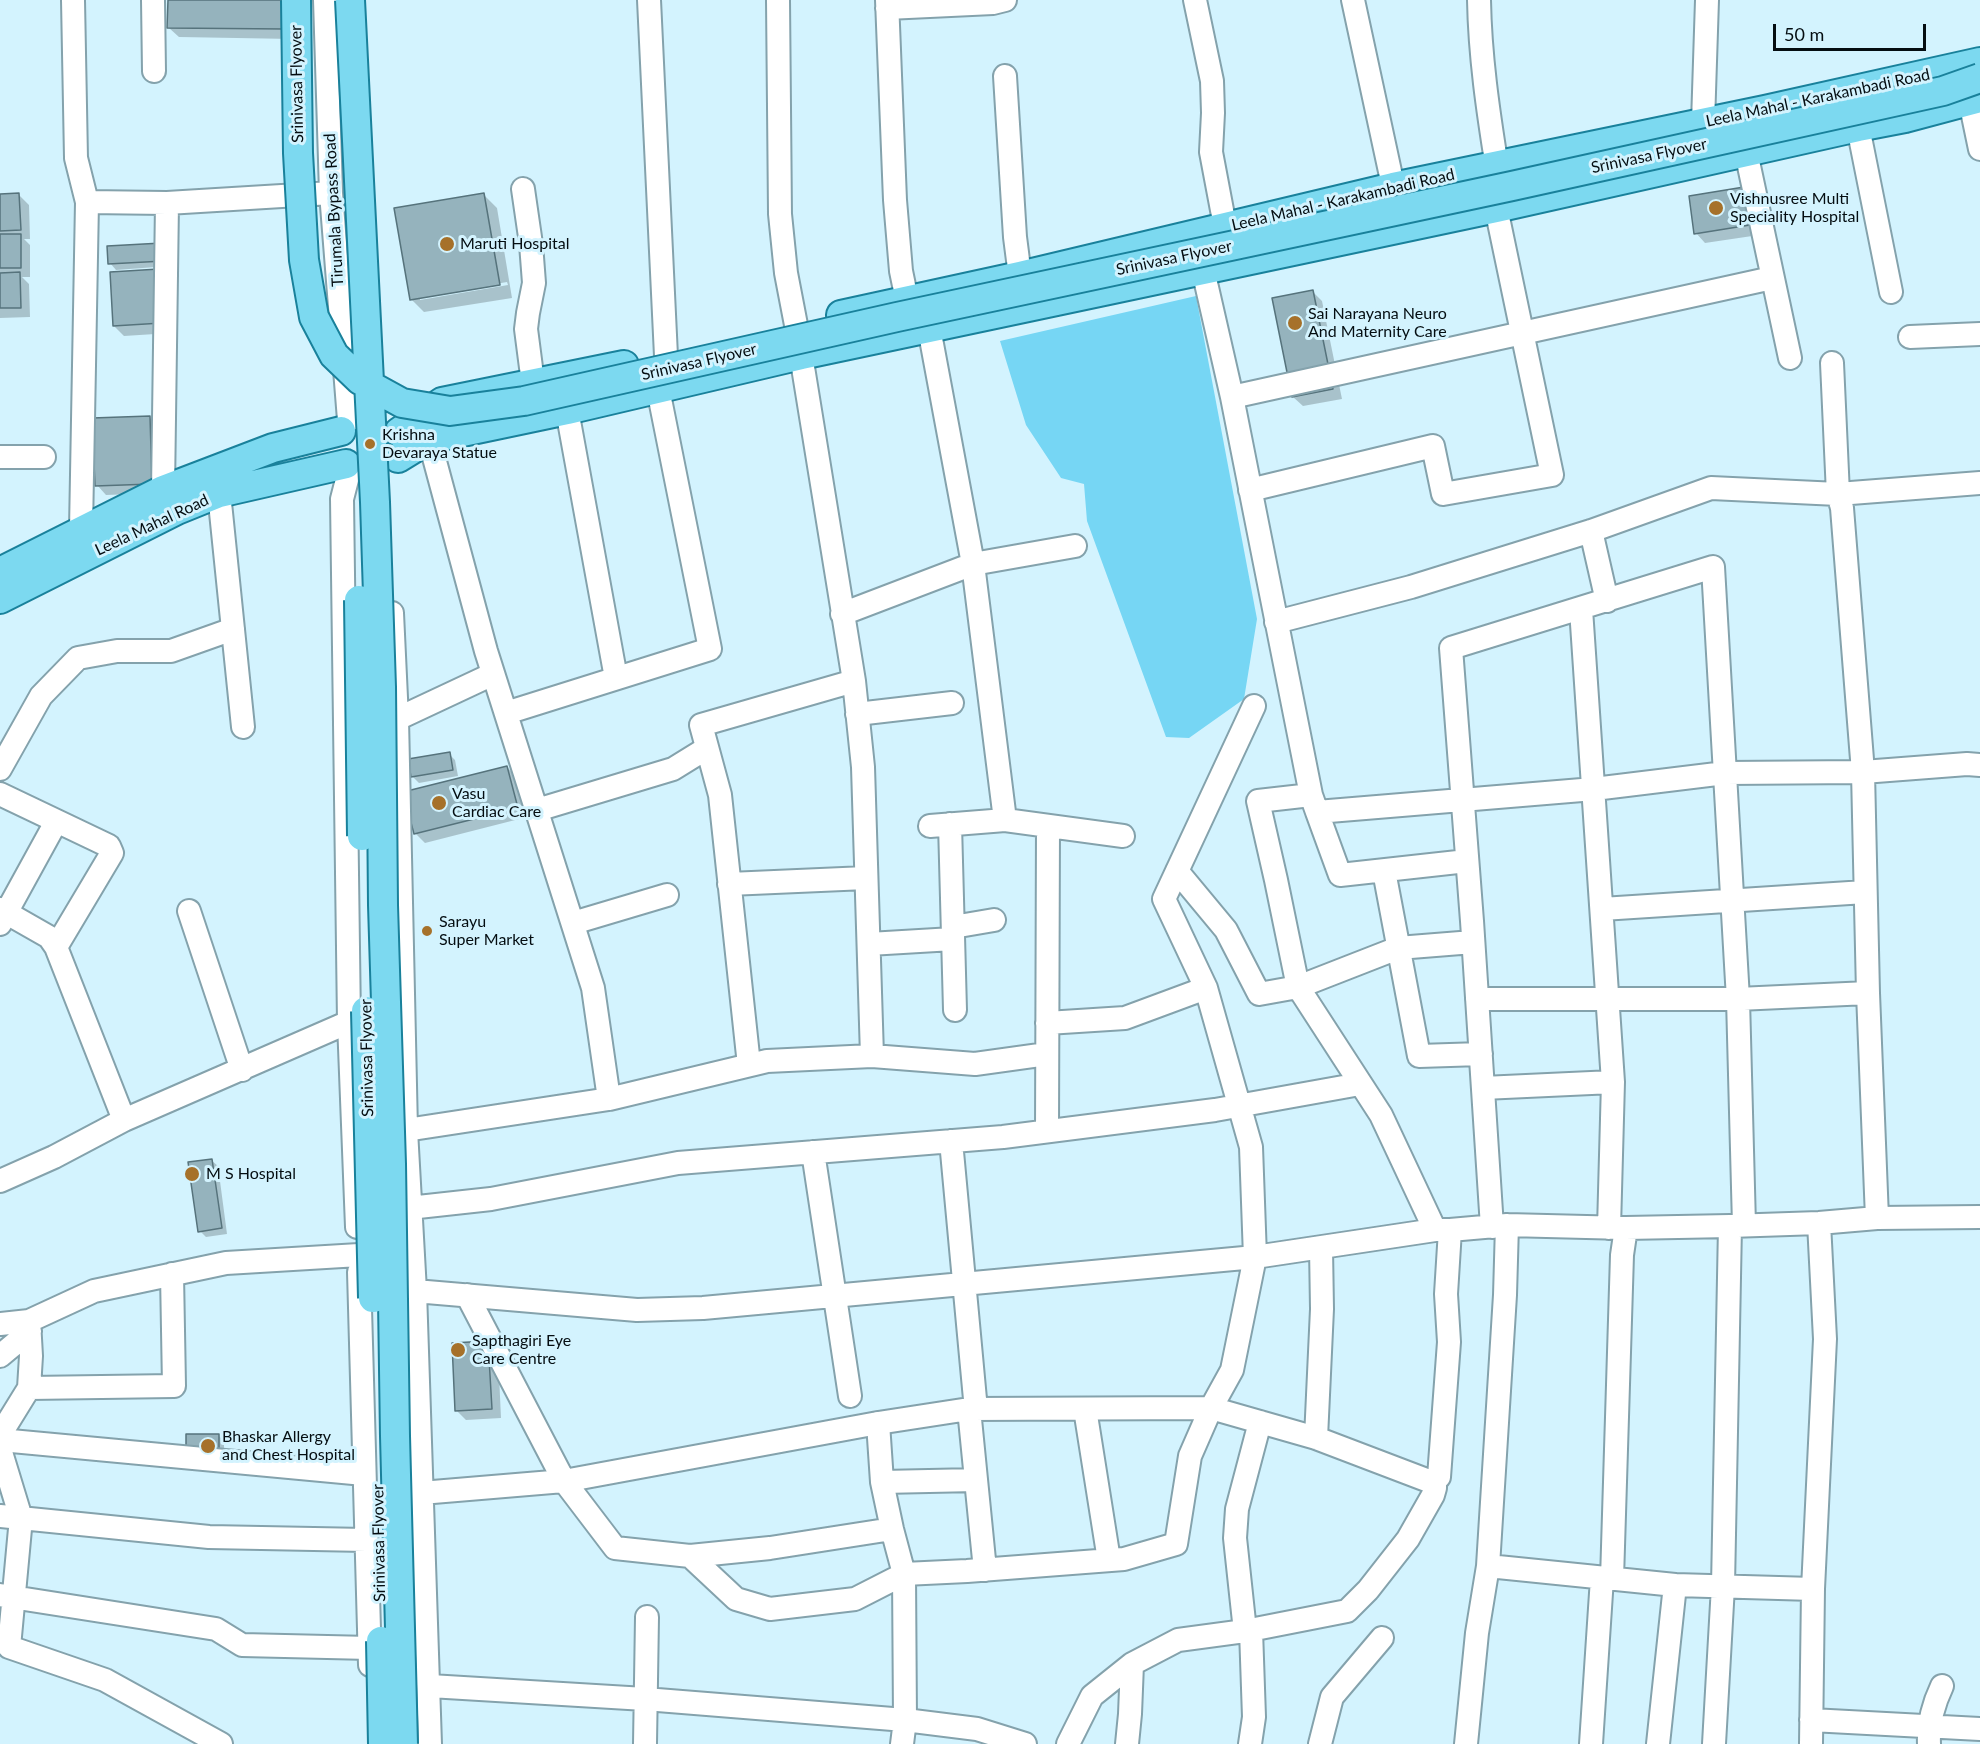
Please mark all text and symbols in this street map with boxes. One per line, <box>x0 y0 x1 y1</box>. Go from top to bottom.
scale bar <box>1776 12 1929 50</box>
text: 50 m <box>1784 23 1824 45</box>
street label: Srinivasa Flyover <box>286 25 308 143</box>
street label: Leela Mahal - Karakambadi Road <box>1704 65 1932 131</box>
street label: Tirumala Bypass Road <box>320 133 348 287</box>
street label: Srinivasa Flyover <box>1589 134 1709 178</box>
street label: Leela Mahal - Karakambadi Road <box>1230 165 1456 235</box>
place label: Vishnusree Multi Speciality Hospital <box>1730 189 1859 227</box>
marker: Vishnusree Multi Speciality Hospital <box>1707 199 1725 217</box>
place label: Maruti Hospital <box>460 234 570 254</box>
marker: Maruti Hospital <box>438 235 456 253</box>
street label: Srinivasa Flyover <box>1114 236 1234 280</box>
place label: Sai Narayana Neuro And Maternity Care <box>1308 304 1447 342</box>
marker: Sai Narayana Neuro And Maternity Care <box>1286 314 1304 332</box>
street label: Srinivasa Flyover <box>639 339 759 385</box>
place label: Krishna Devaraya Statue <box>382 425 497 463</box>
marker: Krishna Devaraya Statue <box>363 437 377 451</box>
street label: Leela Mahal Road <box>92 490 212 560</box>
place label: Vasu Cardiac Care <box>452 784 541 822</box>
marker: Vasu Cardiac Care <box>430 794 448 812</box>
place label: Sarayu Super Market <box>439 912 534 950</box>
marker: Sarayu Super Market <box>420 924 434 938</box>
street label: Srinivasa Flyover <box>356 999 378 1117</box>
place label: M S Hospital <box>206 1164 296 1184</box>
marker: M S Hospital <box>183 1165 201 1183</box>
place label: Sapthagiri Eye Care Centre <box>472 1331 571 1369</box>
marker: Sapthagiri Eye Care Centre <box>449 1341 467 1359</box>
place label: Bhaskar Allergy and Chest Hospital <box>222 1427 355 1465</box>
marker: Bhaskar Allergy and Chest Hospital <box>199 1437 217 1455</box>
street label: Srinivasa Flyover <box>368 1484 390 1602</box>

